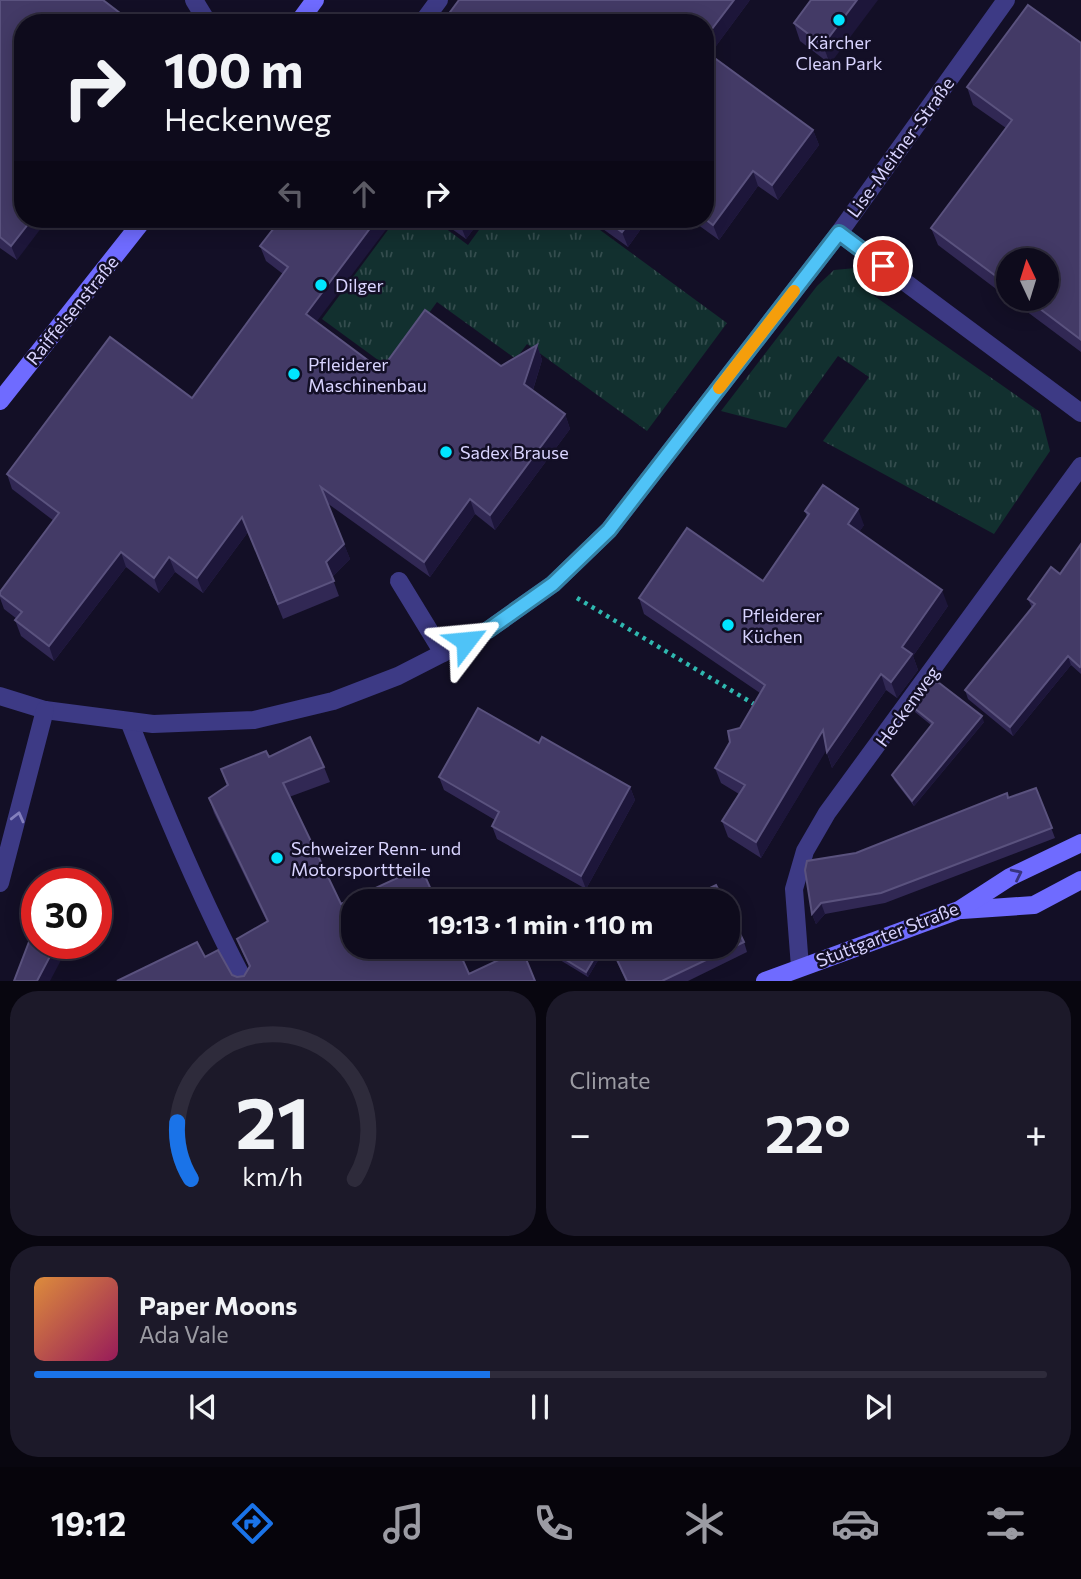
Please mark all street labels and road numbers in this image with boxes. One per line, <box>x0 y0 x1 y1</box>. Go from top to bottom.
street label: Lise-Meitner-Straße <box>842 73 958 221</box>
street label: Raiffeisenstraße <box>21 251 123 369</box>
street label: Heckenweg <box>870 661 944 751</box>
street label: Stuttgarter Straße <box>813 897 961 971</box>

